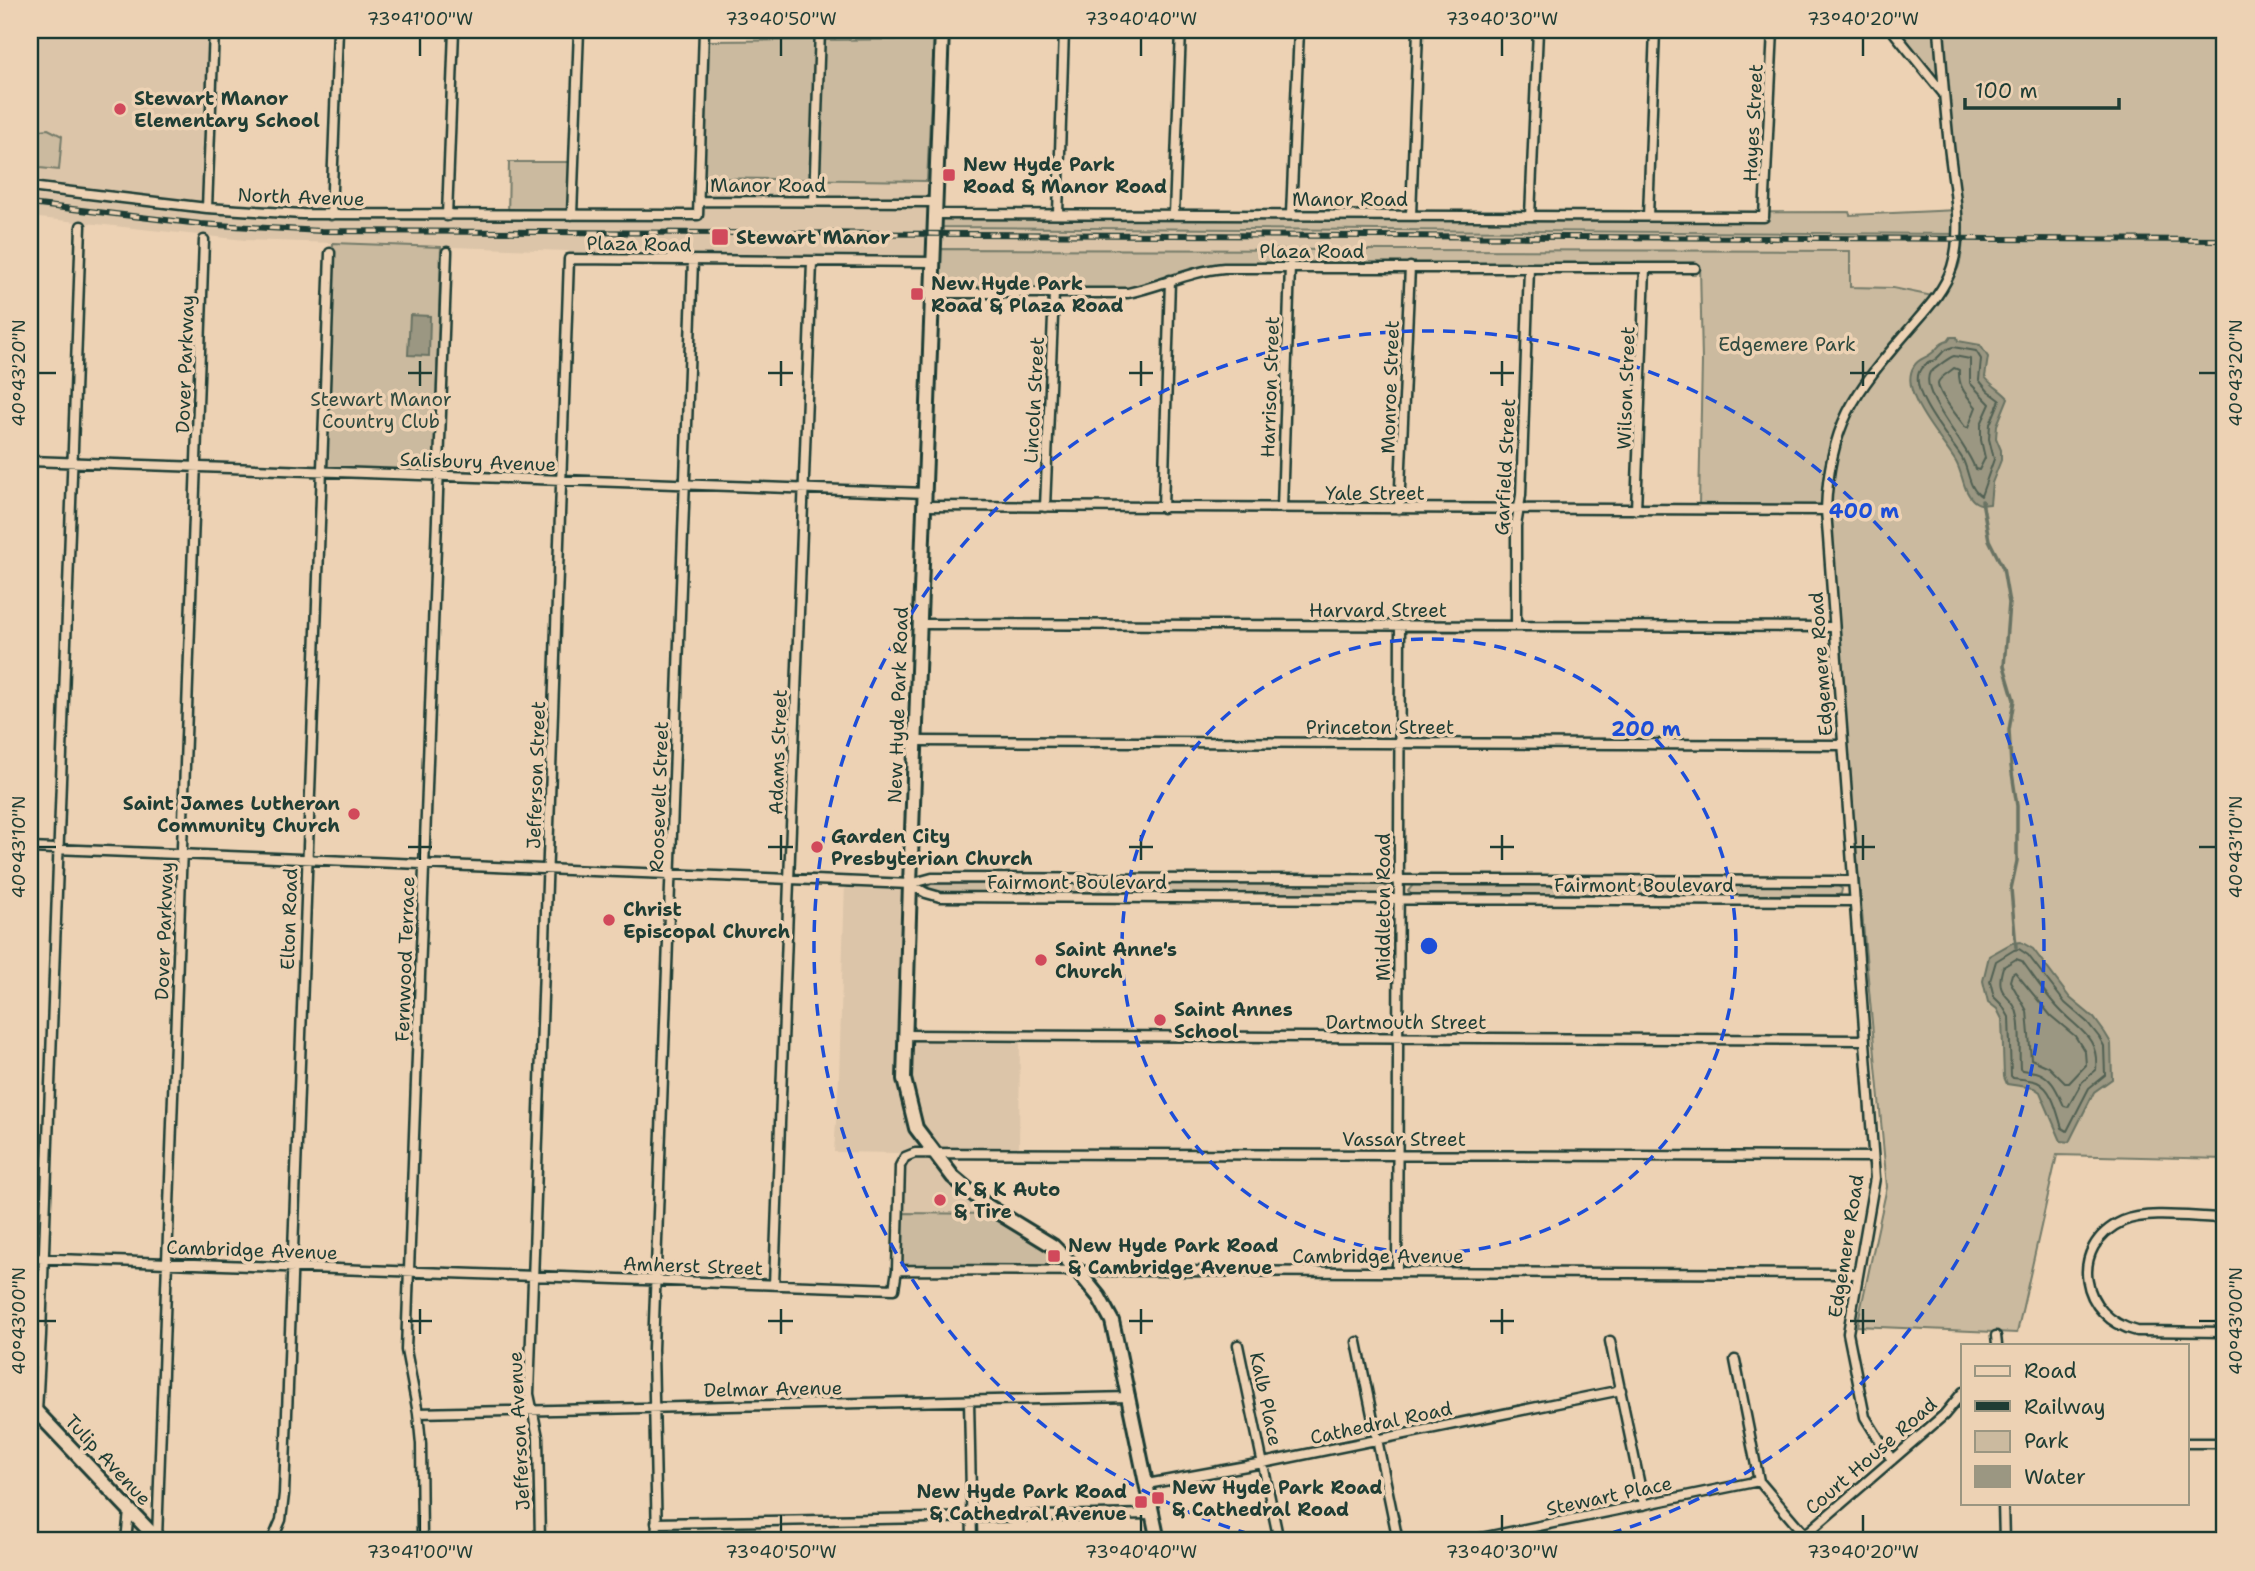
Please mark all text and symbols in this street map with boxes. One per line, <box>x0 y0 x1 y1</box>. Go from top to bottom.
text: 73°41'00"W <box>367 7 473 31</box>
text: 73°40'50"W <box>725 7 837 31</box>
text: 73°40'40"W <box>1085 7 1197 31</box>
text: 73°40'30"W <box>1446 7 1558 31</box>
text: 73°40'20"W <box>1807 7 1919 31</box>
street label: Hayes Street <box>1737 63 1769 183</box>
scale bar <box>1965 66 2118 110</box>
text: 100 m <box>1975 77 2038 105</box>
place label: Stewart Manor Elementary School <box>134 86 320 133</box>
marker: Stewart Manor Elementary School <box>112 101 128 117</box>
place label: New Hyde Park Road & Manor Road <box>963 152 1167 199</box>
marker: New Hyde Park Road & Manor Road <box>941 167 957 183</box>
street label: Manor Road <box>710 173 826 198</box>
street label: North Avenue <box>237 182 365 212</box>
street label: Manor Road <box>1292 187 1408 212</box>
place label: Stewart Manor <box>736 225 890 250</box>
marker: Stewart Manor <box>710 227 730 247</box>
street label: Plaza Road <box>586 231 692 257</box>
street label: Plaza Road <box>1259 239 1365 264</box>
place label: New Hyde Park Road & Plaza Road <box>931 271 1124 318</box>
marker: New Hyde Park Road & Plaza Road <box>909 286 925 302</box>
street label: Dover Parkway <box>170 294 200 434</box>
street label: Harrison Street <box>1255 316 1285 458</box>
text: 40°43'20"N <box>7 319 31 427</box>
text: 40°43'20"N <box>2224 319 2248 427</box>
street label: Monroe Street <box>1375 320 1405 454</box>
street label: Wilson Street <box>1611 326 1641 450</box>
park label: Edgemere Park <box>1718 332 1856 357</box>
street label: Lincoln Street <box>1018 336 1050 464</box>
park label: Stewart Manor Country Club <box>310 387 452 434</box>
street label: Garfield Street <box>1489 398 1521 536</box>
street label: Salisbury Avenue <box>399 447 557 477</box>
street label: Yale Street <box>1325 481 1425 506</box>
text: 400 m <box>1829 497 1899 525</box>
street label: Edgemere Road <box>1803 591 1839 737</box>
street label: Harvard Street <box>1309 598 1447 623</box>
street label: New Hyde Park Road <box>882 606 914 804</box>
street label: Adams Street <box>763 689 793 815</box>
street label: Jefferson Street <box>521 700 551 850</box>
street label: Princeton Street <box>1306 715 1454 740</box>
text: 200 m <box>1611 715 1681 743</box>
street label: Roosevelt Street <box>644 721 674 873</box>
place label: Saint James Lutheran Community Church <box>123 791 340 838</box>
text: 40°43'10"N <box>7 795 31 899</box>
text: 40°43'10"N <box>2224 795 2248 899</box>
marker: Saint James Lutheran Community Church <box>346 806 362 822</box>
place label: Garden City Presbyterian Church <box>831 824 1033 871</box>
street label: Middleton Road <box>1371 833 1396 981</box>
marker: Garden City Presbyterian Church <box>809 839 825 855</box>
street label: Dover Parkway <box>149 861 179 1001</box>
street label: Elton Road <box>275 868 303 970</box>
street label: Fairmont Boulevard <box>987 870 1167 895</box>
street label: Fairmont Boulevard <box>1554 873 1734 898</box>
street label: Fernwood Terrace <box>390 876 420 1042</box>
place label: Christ Episcopal Church <box>623 897 790 944</box>
marker: Christ Episcopal Church <box>601 912 617 928</box>
centre of rings <box>1417 934 1441 958</box>
place label: Saint Anne's Church <box>1055 937 1177 984</box>
marker: Saint Anne's Church <box>1033 952 1049 968</box>
place label: Saint Annes School <box>1174 997 1293 1044</box>
street label: Dartmouth Street <box>1326 1010 1486 1035</box>
marker: Saint Annes School <box>1152 1012 1168 1028</box>
street label: Vassar Street <box>1342 1127 1466 1152</box>
street label: Edgemere Road <box>1822 1173 1870 1319</box>
place label: K & K Auto & Tire <box>954 1177 1060 1224</box>
marker: K & K Auto & Tire <box>932 1192 948 1208</box>
place label: New Hyde Park Road & Cambridge Avenue <box>1068 1233 1279 1280</box>
street label: Cambridge Avenue <box>166 1235 338 1265</box>
street label: Cambridge Avenue <box>1292 1244 1464 1269</box>
marker: New Hyde Park Road & Cambridge Avenue <box>1046 1248 1062 1264</box>
street label: Amherst Street <box>623 1251 763 1281</box>
text: 40°43'00"N <box>7 1267 31 1375</box>
text: 40°43'00"N <box>2224 1267 2248 1375</box>
legend <box>1961 1344 2188 1504</box>
street label: Kalb Place <box>1244 1350 1288 1448</box>
street label: Jefferson Avenue <box>502 1351 536 1511</box>
text: Road <box>2024 1357 2077 1385</box>
street label: Delmar Avenue <box>703 1375 843 1403</box>
street label: Court House Road <box>1800 1392 1942 1520</box>
text: Railway <box>2024 1393 2106 1421</box>
street label: Cathedral Road <box>1308 1396 1454 1450</box>
street label: Tulip Avenue <box>59 1409 157 1511</box>
text: Park <box>2024 1427 2069 1455</box>
text: Water <box>2024 1463 2086 1491</box>
street label: Stewart Place <box>1544 1470 1674 1522</box>
place label: New Hyde Park Road & Cathedral Road <box>1172 1475 1383 1522</box>
place label: New Hyde Park Road & Cathedral Avenue <box>916 1479 1127 1526</box>
marker: New Hyde Park Road & Cathedral Road <box>1150 1490 1166 1506</box>
marker: New Hyde Park Road & Cathedral Avenue <box>1133 1494 1149 1510</box>
text: 73°41'00"W <box>367 1540 473 1564</box>
text: 73°40'50"W <box>725 1540 837 1564</box>
text: 73°40'40"W <box>1085 1540 1197 1564</box>
text: 73°40'30"W <box>1446 1540 1558 1564</box>
text: 73°40'20"W <box>1807 1540 1919 1564</box>

